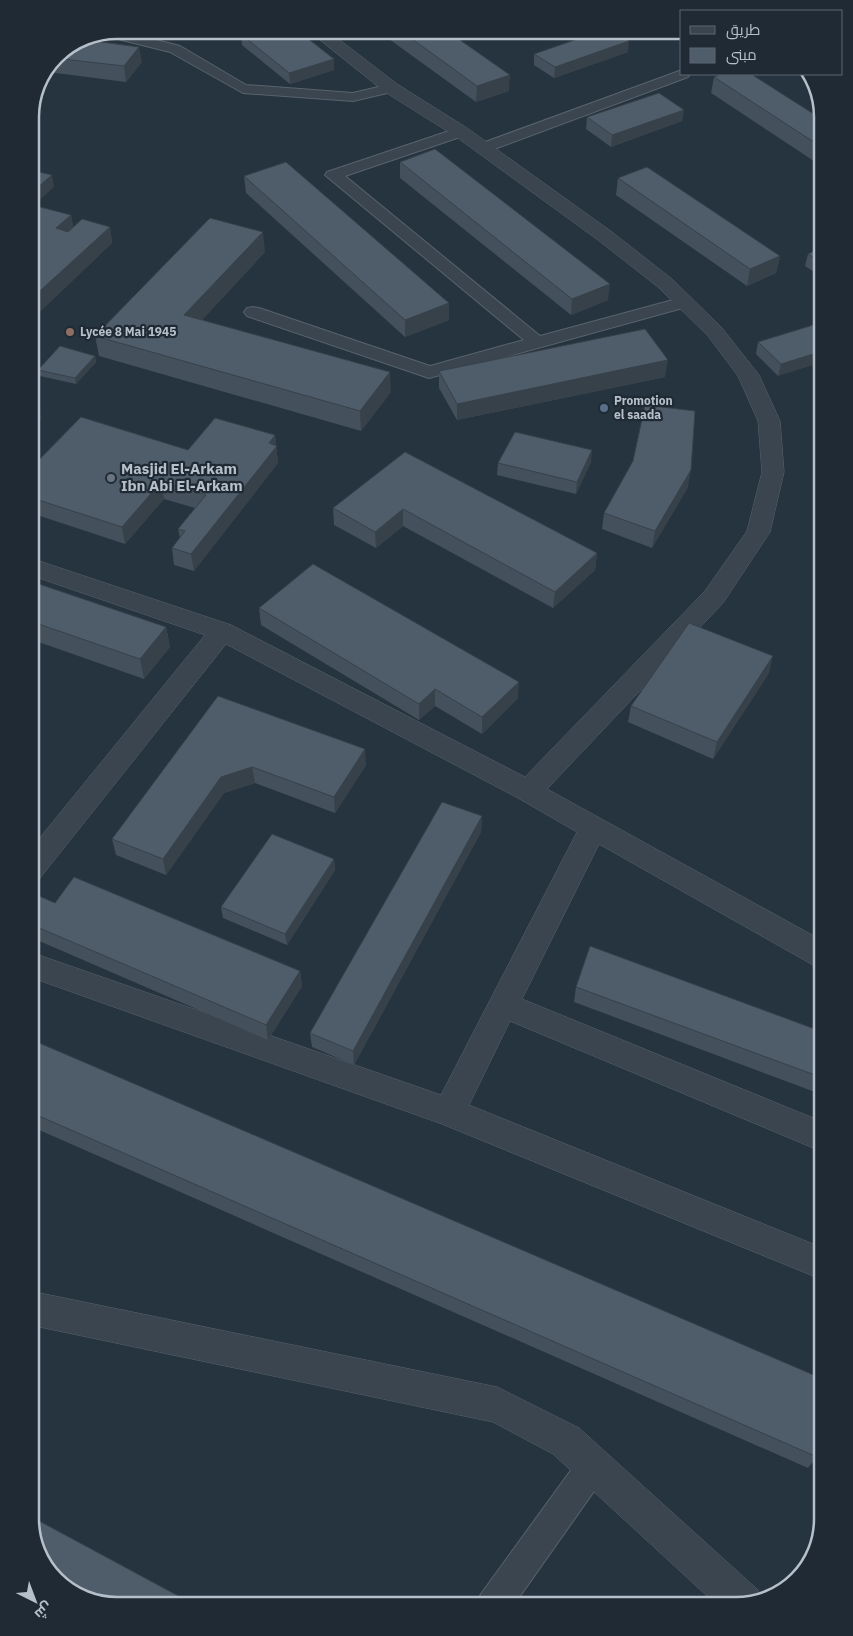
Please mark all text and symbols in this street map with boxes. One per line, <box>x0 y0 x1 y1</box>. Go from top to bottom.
legend <box>680 10 843 75</box>
text: طريق <box>726 20 760 40</box>
text: مبنى <box>726 45 757 65</box>
place label: Lycée 8 Mai 1945 <box>80 324 176 339</box>
marker: Lycée 8 Mai 1945 <box>64 326 76 338</box>
place label: Promotion el saada <box>614 393 673 422</box>
marker: Promotion el saada <box>598 402 610 414</box>
place label: Masjid El-Arkam Ibn Abi El-Arkam <box>121 459 243 495</box>
marker: Masjid El-Arkam Ibn Abi El-Arkam <box>105 472 117 484</box>
north arrow <box>10 1576 60 1626</box>
text: ش <box>31 1598 56 1623</box>

